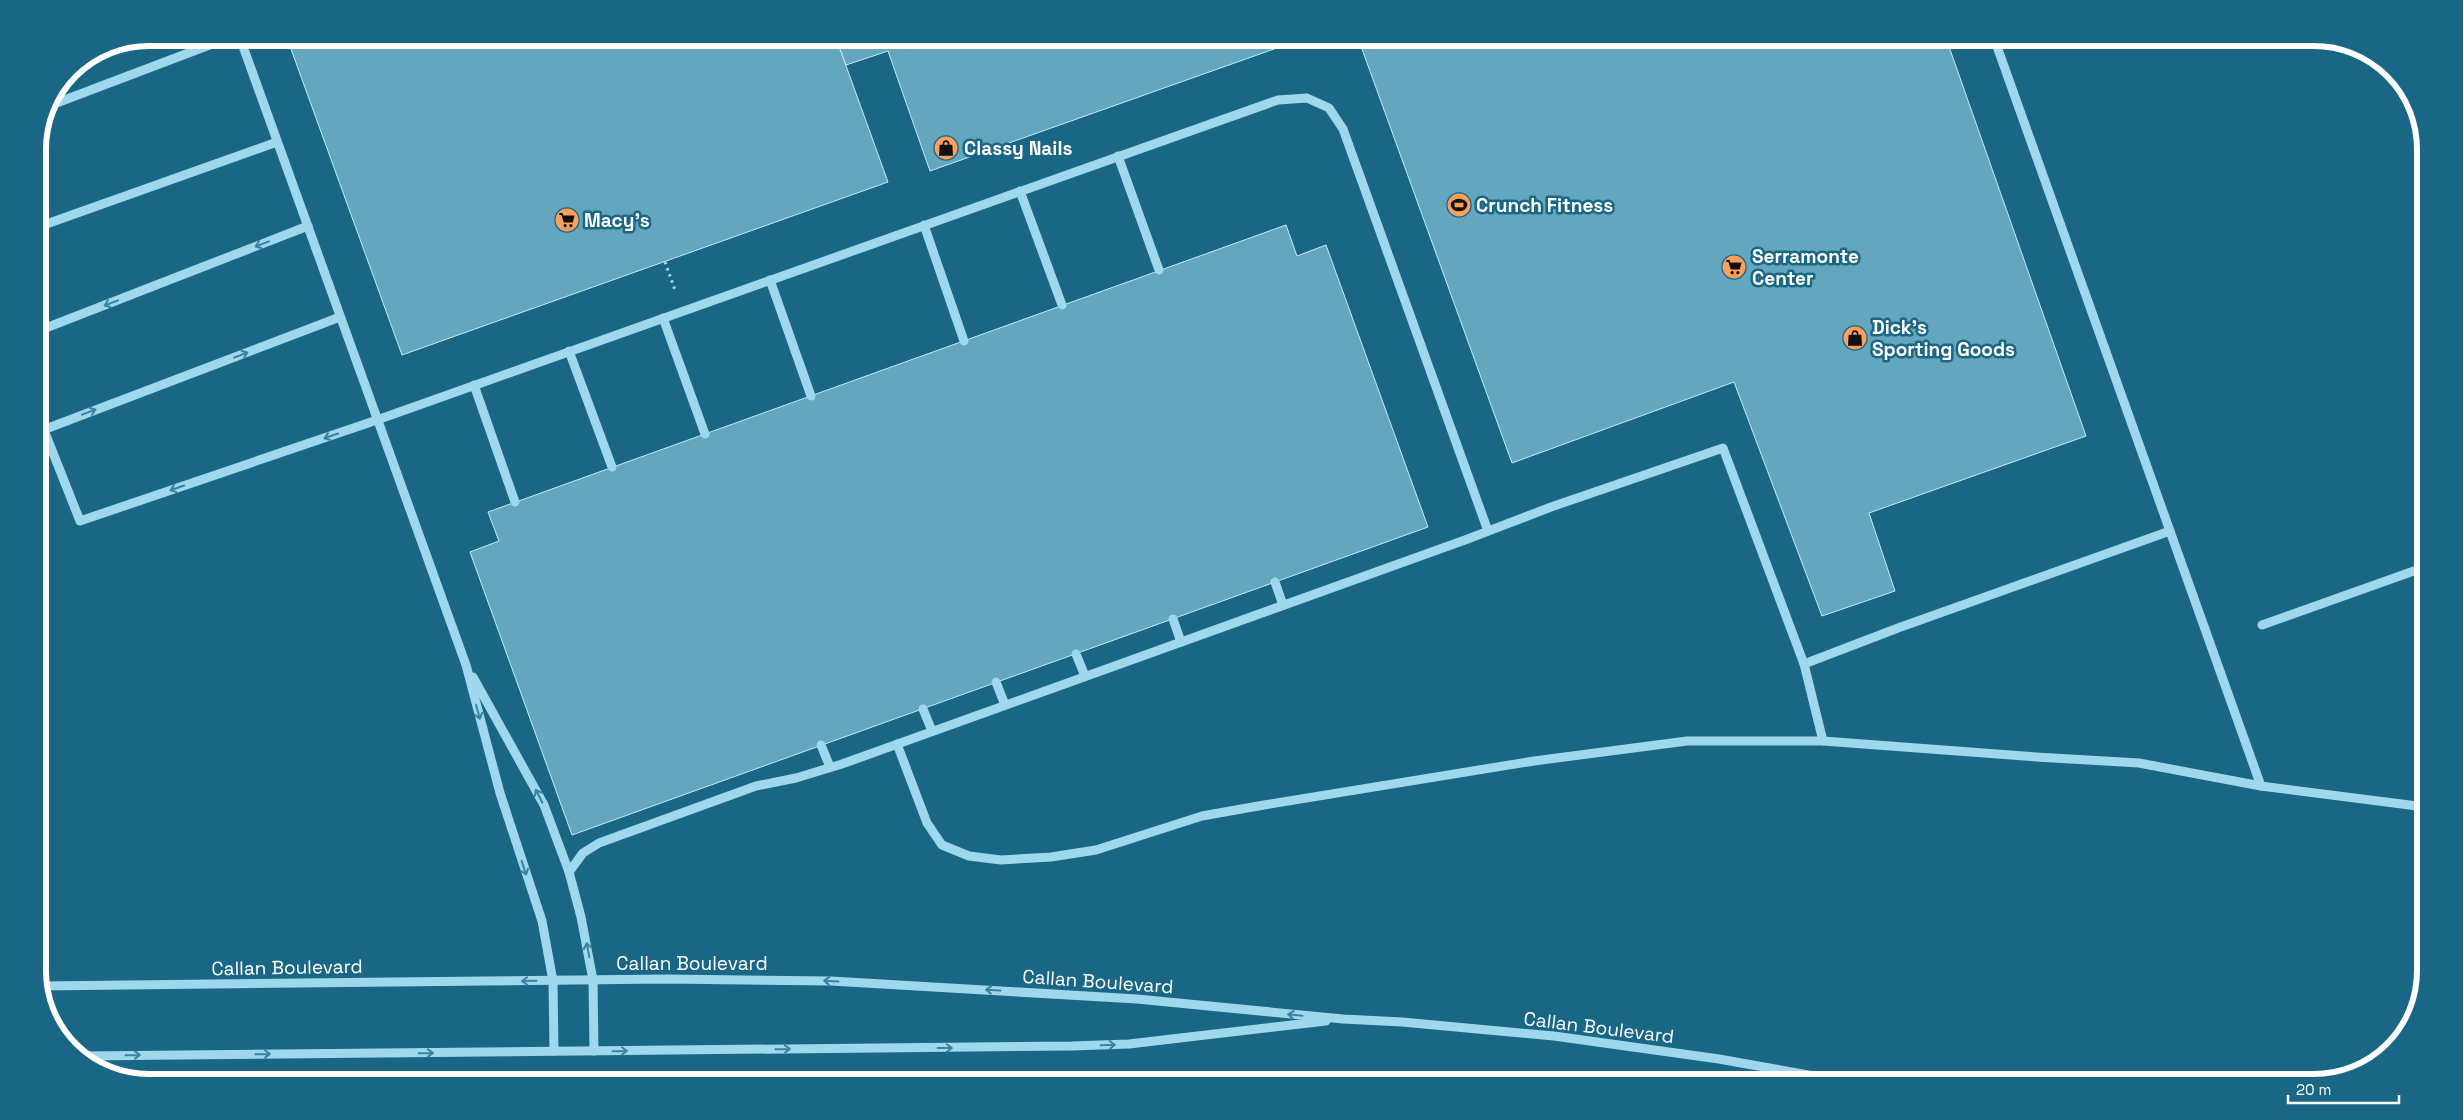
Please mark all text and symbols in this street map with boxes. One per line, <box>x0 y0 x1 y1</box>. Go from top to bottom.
shop icon: Classy Nails <box>933 135 959 161</box>
place label: Classy Nails <box>964 136 1072 161</box>
sports icon: Crunch Fitness <box>1446 192 1472 218</box>
place label: Crunch Fitness <box>1476 193 1613 218</box>
supermarket icon: Macy's <box>554 207 580 233</box>
place label: Macy's <box>584 208 650 233</box>
one-way arrow <box>255 240 270 249</box>
place label: Serramonte Center <box>1752 244 1859 291</box>
supermarket icon: Serramonte Center <box>1721 254 1747 280</box>
one-way arrow <box>104 299 119 308</box>
place label: Dick's Sporting Goods <box>1872 315 2015 362</box>
shop icon: Dick's Sporting Goods <box>1842 325 1868 351</box>
one-way arrow <box>233 349 248 359</box>
one-way arrow <box>81 407 96 416</box>
one-way arrow <box>324 431 340 441</box>
one-way arrow <box>170 484 186 493</box>
one-way arrow <box>474 703 484 719</box>
one-way arrow <box>534 789 543 804</box>
one-way arrow <box>520 859 530 875</box>
one-way arrow <box>582 943 592 959</box>
street label: Callan Boulevard <box>616 951 768 976</box>
street label: Callan Boulevard <box>211 954 363 981</box>
street label: Callan Boulevard <box>1022 964 1174 999</box>
one-way arrow <box>521 976 537 986</box>
one-way arrow <box>823 976 839 985</box>
one-way arrow <box>986 985 1002 994</box>
street label: Callan Boulevard <box>1522 1006 1676 1049</box>
one-way arrow <box>1287 1010 1303 1019</box>
one-way arrow <box>1099 1040 1115 1049</box>
one-way arrow <box>936 1043 953 1053</box>
one-way arrow <box>774 1044 790 1054</box>
one-way arrow <box>612 1046 628 1056</box>
one-way arrow <box>417 1048 433 1057</box>
one-way arrow <box>254 1049 271 1059</box>
one-way arrow <box>125 1051 141 1060</box>
scale bar <box>2288 1072 2399 1104</box>
text: 20 m <box>2296 1080 2331 1099</box>

